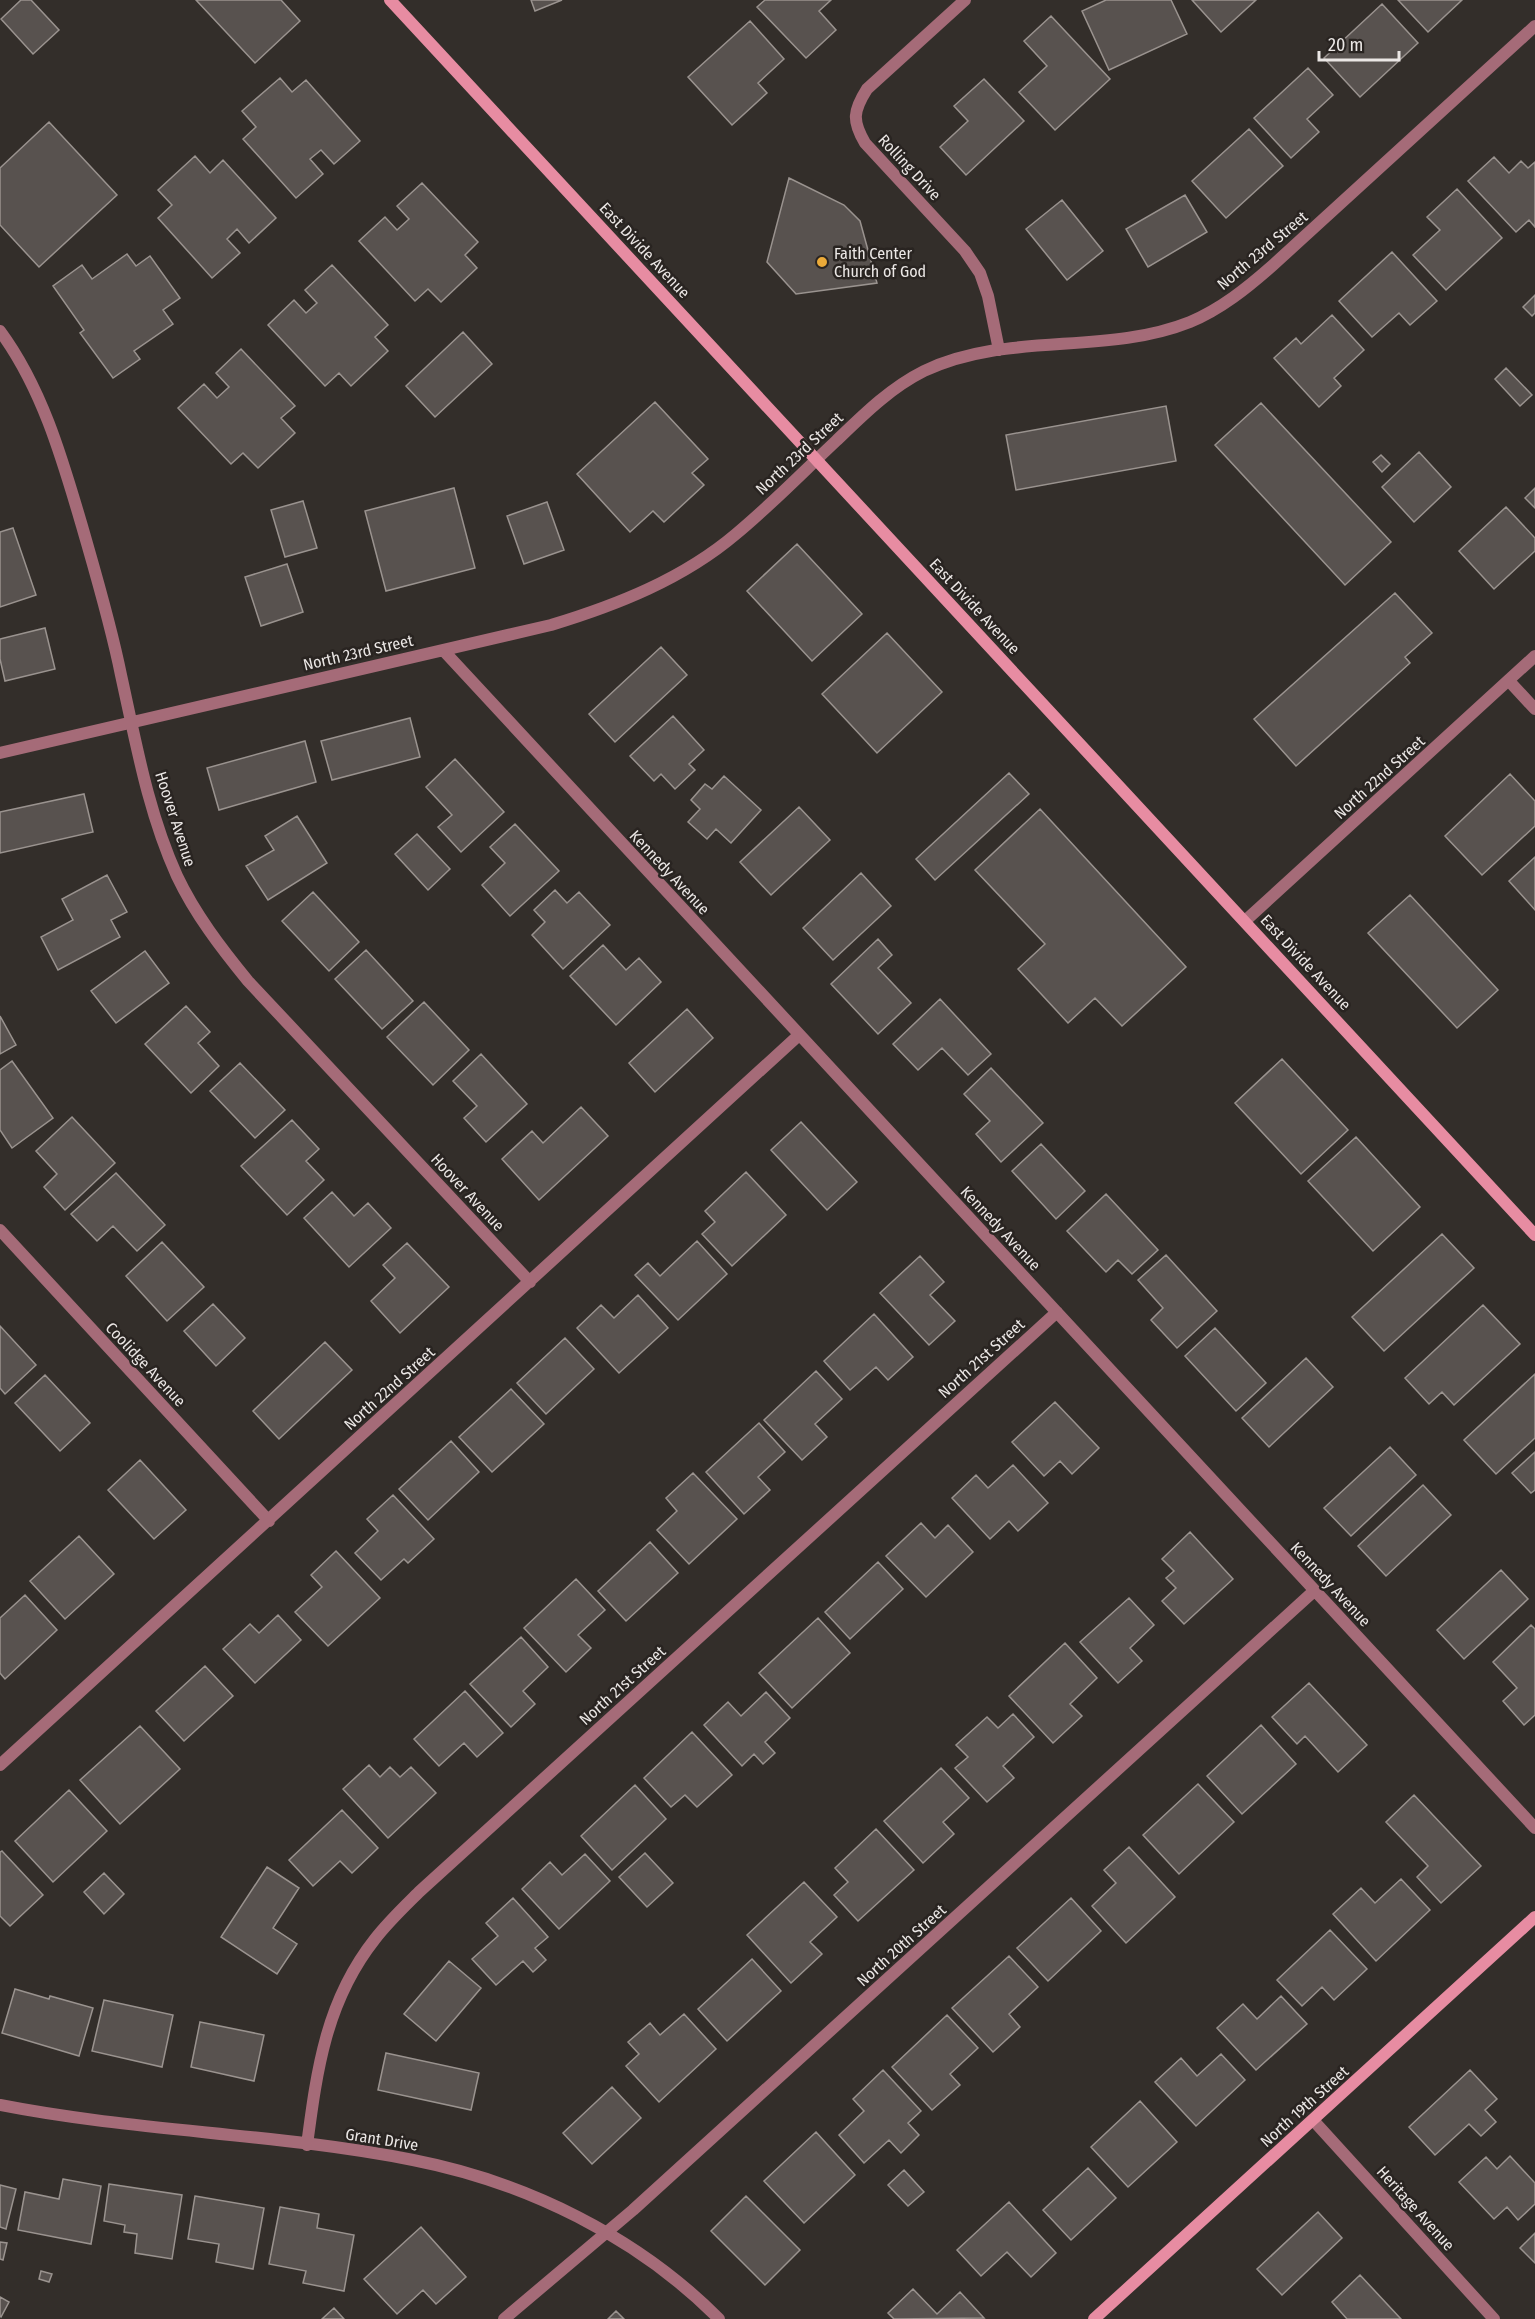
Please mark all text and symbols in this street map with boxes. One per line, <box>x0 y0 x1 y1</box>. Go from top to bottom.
scale bar <box>1319 24 1398 62</box>
text: 20 m <box>1328 34 1363 56</box>
street label: Rolling Drive <box>874 131 945 204</box>
street label: East Divide Avenue <box>596 199 694 302</box>
street label: North 23rd Street <box>1213 207 1312 294</box>
place label: Faith Center Church of God <box>834 244 926 281</box>
marker: Faith Center Church of God <box>815 255 829 269</box>
street label: North 23rd Street <box>752 408 847 499</box>
street label: East Divide Avenue <box>926 555 1024 658</box>
street label: North 23rd Street <box>301 630 416 674</box>
street label: North 22nd Street <box>1330 731 1429 823</box>
street label: Hoover Avenue <box>151 769 200 869</box>
street label: Kennedy Avenue <box>626 826 714 919</box>
street label: East Divide Avenue <box>1257 911 1355 1014</box>
street label: Hoover Avenue <box>427 1150 508 1235</box>
street label: Kennedy Avenue <box>957 1182 1045 1275</box>
street label: North 21st Street <box>934 1314 1029 1402</box>
street label: Coolidge Avenue <box>102 1318 190 1411</box>
street label: North 22nd Street <box>340 1342 439 1434</box>
street label: Kennedy Avenue <box>1287 1538 1375 1631</box>
street label: North 21st Street <box>575 1641 670 1729</box>
street label: North 20th Street <box>853 1900 950 1990</box>
street label: North 19th Street <box>1256 2061 1353 2151</box>
street label: Grant Drive <box>344 2124 420 2155</box>
street label: Heritage Avenue <box>1373 2162 1459 2255</box>

